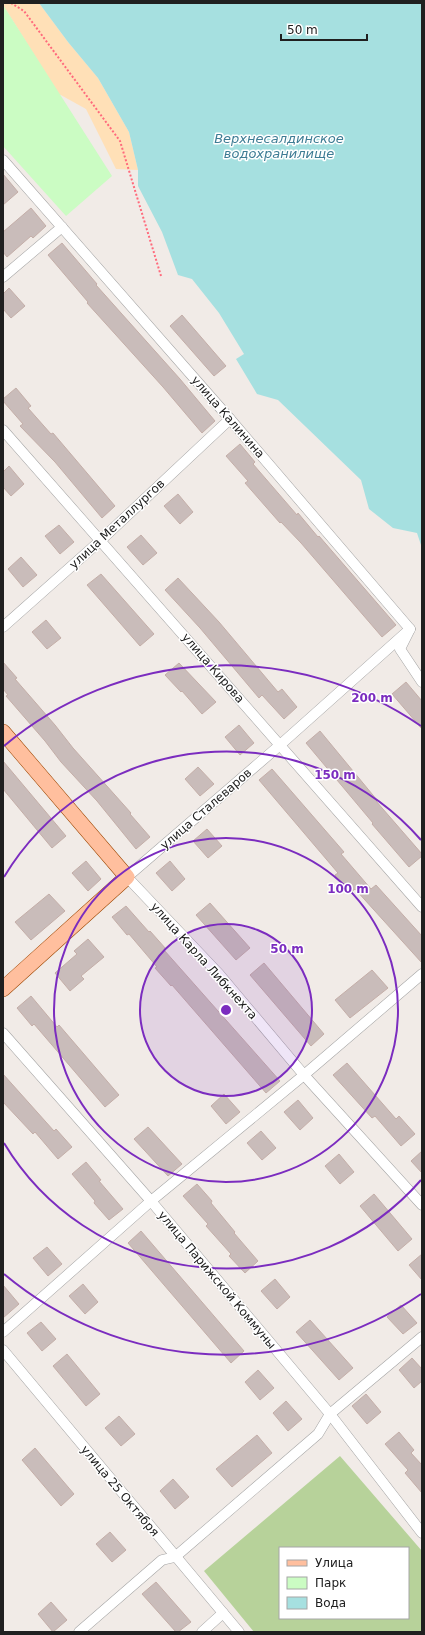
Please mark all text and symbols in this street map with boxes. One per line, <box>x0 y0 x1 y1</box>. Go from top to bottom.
scale bar <box>281 16 367 42</box>
text: 50 m <box>287 23 318 37</box>
water label: Верхнесалдинское водохранилище <box>214 131 344 161</box>
street label: улица Калинина <box>189 373 267 461</box>
street label: улица Металлургов <box>67 476 167 572</box>
street label: улица Кирова <box>179 630 247 706</box>
text: 200 m <box>351 691 393 705</box>
street label: улица Сталеваров <box>158 766 254 852</box>
text: 150 m <box>314 768 356 782</box>
text: 100 m <box>327 882 369 896</box>
street label: улица Карла Либкнехта <box>148 900 260 1022</box>
text: 50 m <box>270 942 304 956</box>
centre of rings <box>219 1003 233 1017</box>
street label: улица Парижской Коммуны <box>155 1208 279 1352</box>
street label: улица 25 Октября <box>78 1443 162 1539</box>
legend <box>279 1547 409 1619</box>
text: Улица <box>315 1556 353 1570</box>
text: Парк <box>315 1576 346 1590</box>
text: Вода <box>315 1596 346 1610</box>

